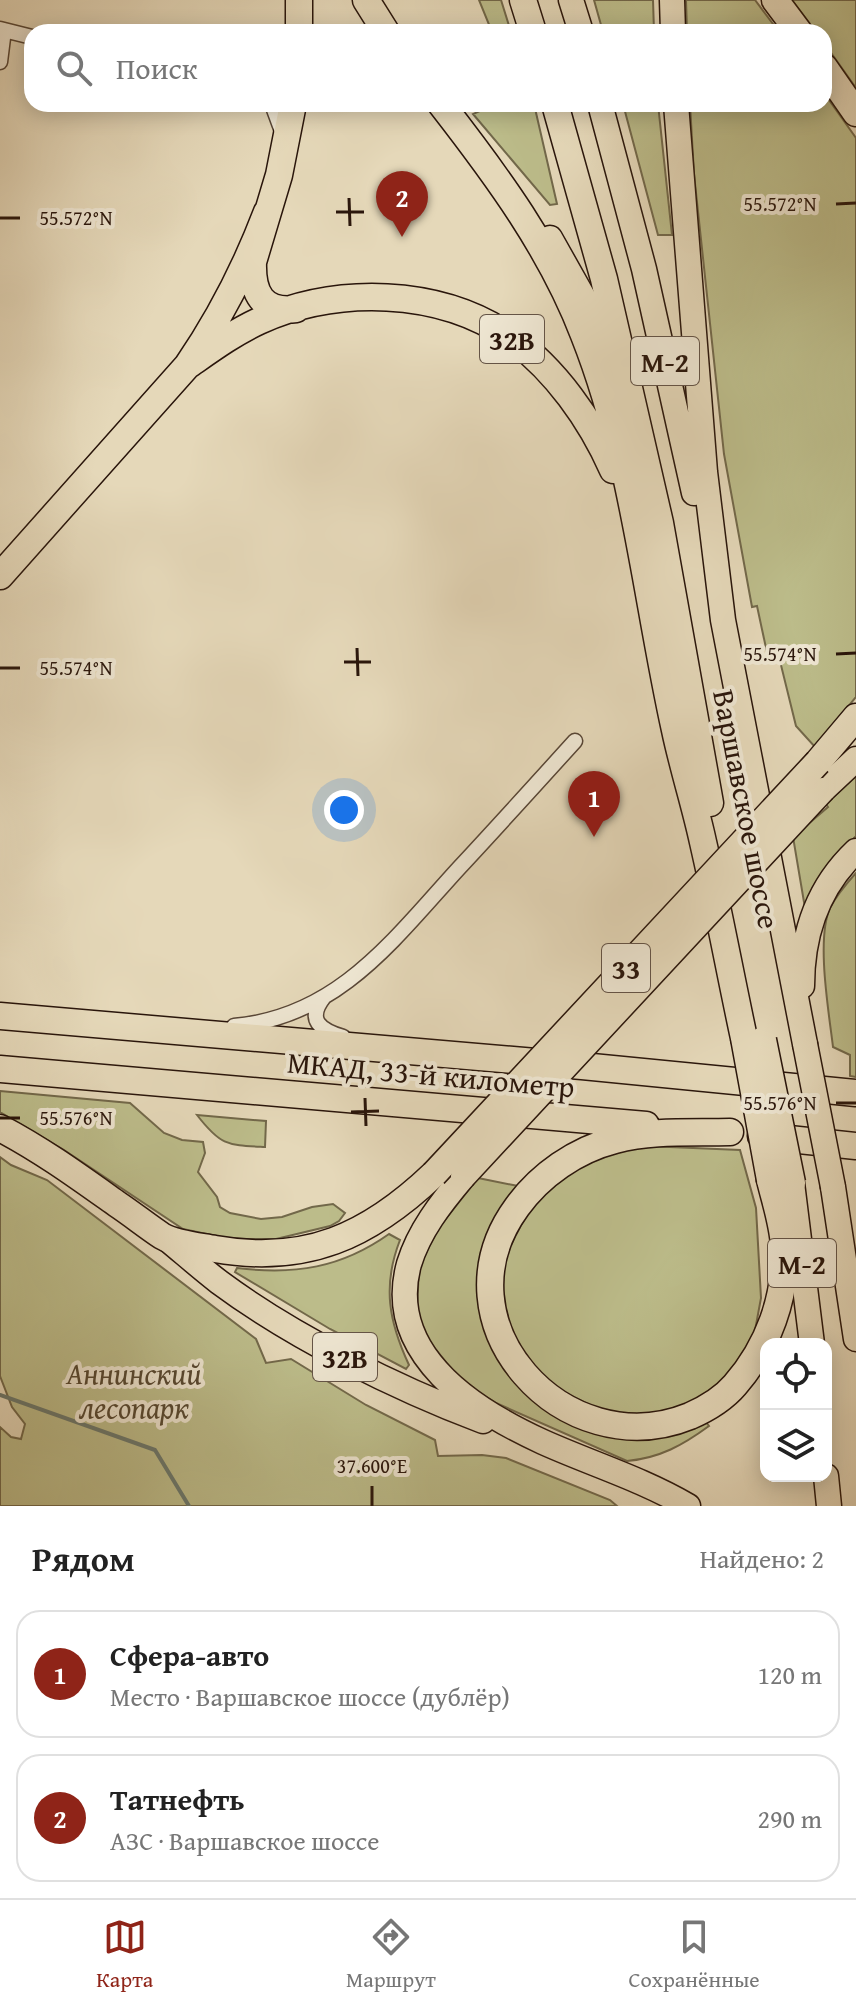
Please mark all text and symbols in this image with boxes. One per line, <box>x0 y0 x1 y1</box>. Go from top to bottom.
search box <box>24 24 832 112</box>
icon: search <box>52 46 96 90</box>
text: Поиск <box>116 46 198 90</box>
pin: 2 <box>376 171 428 237</box>
text: 55.572°N <box>743 189 817 218</box>
text: 55.572°N <box>39 203 113 232</box>
road number: 32B <box>480 315 544 363</box>
road number: М-2 <box>631 337 699 385</box>
text: 55.574°N <box>743 639 817 668</box>
text: 55.574°N <box>39 653 113 682</box>
street label: Варшавское шоссе <box>702 686 792 932</box>
pin: 1 <box>568 771 620 837</box>
your location <box>324 790 364 830</box>
road number: 33 <box>602 944 650 992</box>
street label: МКАД, 33-й километр <box>285 1040 577 1108</box>
text: 55.576°N <box>743 1088 817 1117</box>
text: 55.576°N <box>39 1103 113 1132</box>
road number: М-2 <box>768 1239 836 1287</box>
road number: 32B <box>313 1333 377 1381</box>
map controls <box>760 1338 832 1482</box>
button: locate <box>760 1338 832 1410</box>
park label: Аннинский лесопарк <box>65 1351 202 1429</box>
button: layers <box>760 1410 832 1482</box>
text: 37.600°E <box>337 1451 407 1480</box>
text: Рядом <box>32 1534 135 1583</box>
text: Найдено: 2 <box>700 1539 824 1578</box>
text: Сфера-авто <box>110 1633 269 1677</box>
text: 1 <box>53 1655 67 1694</box>
text: 120 m <box>757 1655 822 1694</box>
text: Место · Варшавское шоссе (дублёр) <box>110 1677 510 1716</box>
text: Татнефть <box>110 1777 245 1821</box>
text: 2 <box>53 1799 67 1838</box>
text: 290 m <box>757 1799 822 1838</box>
text: АЗС · Варшавское шоссе <box>110 1821 380 1860</box>
tab: Карта <box>96 1915 153 1995</box>
tab: Маршрут <box>346 1915 436 1995</box>
tab: Сохранённые <box>629 1915 760 1995</box>

